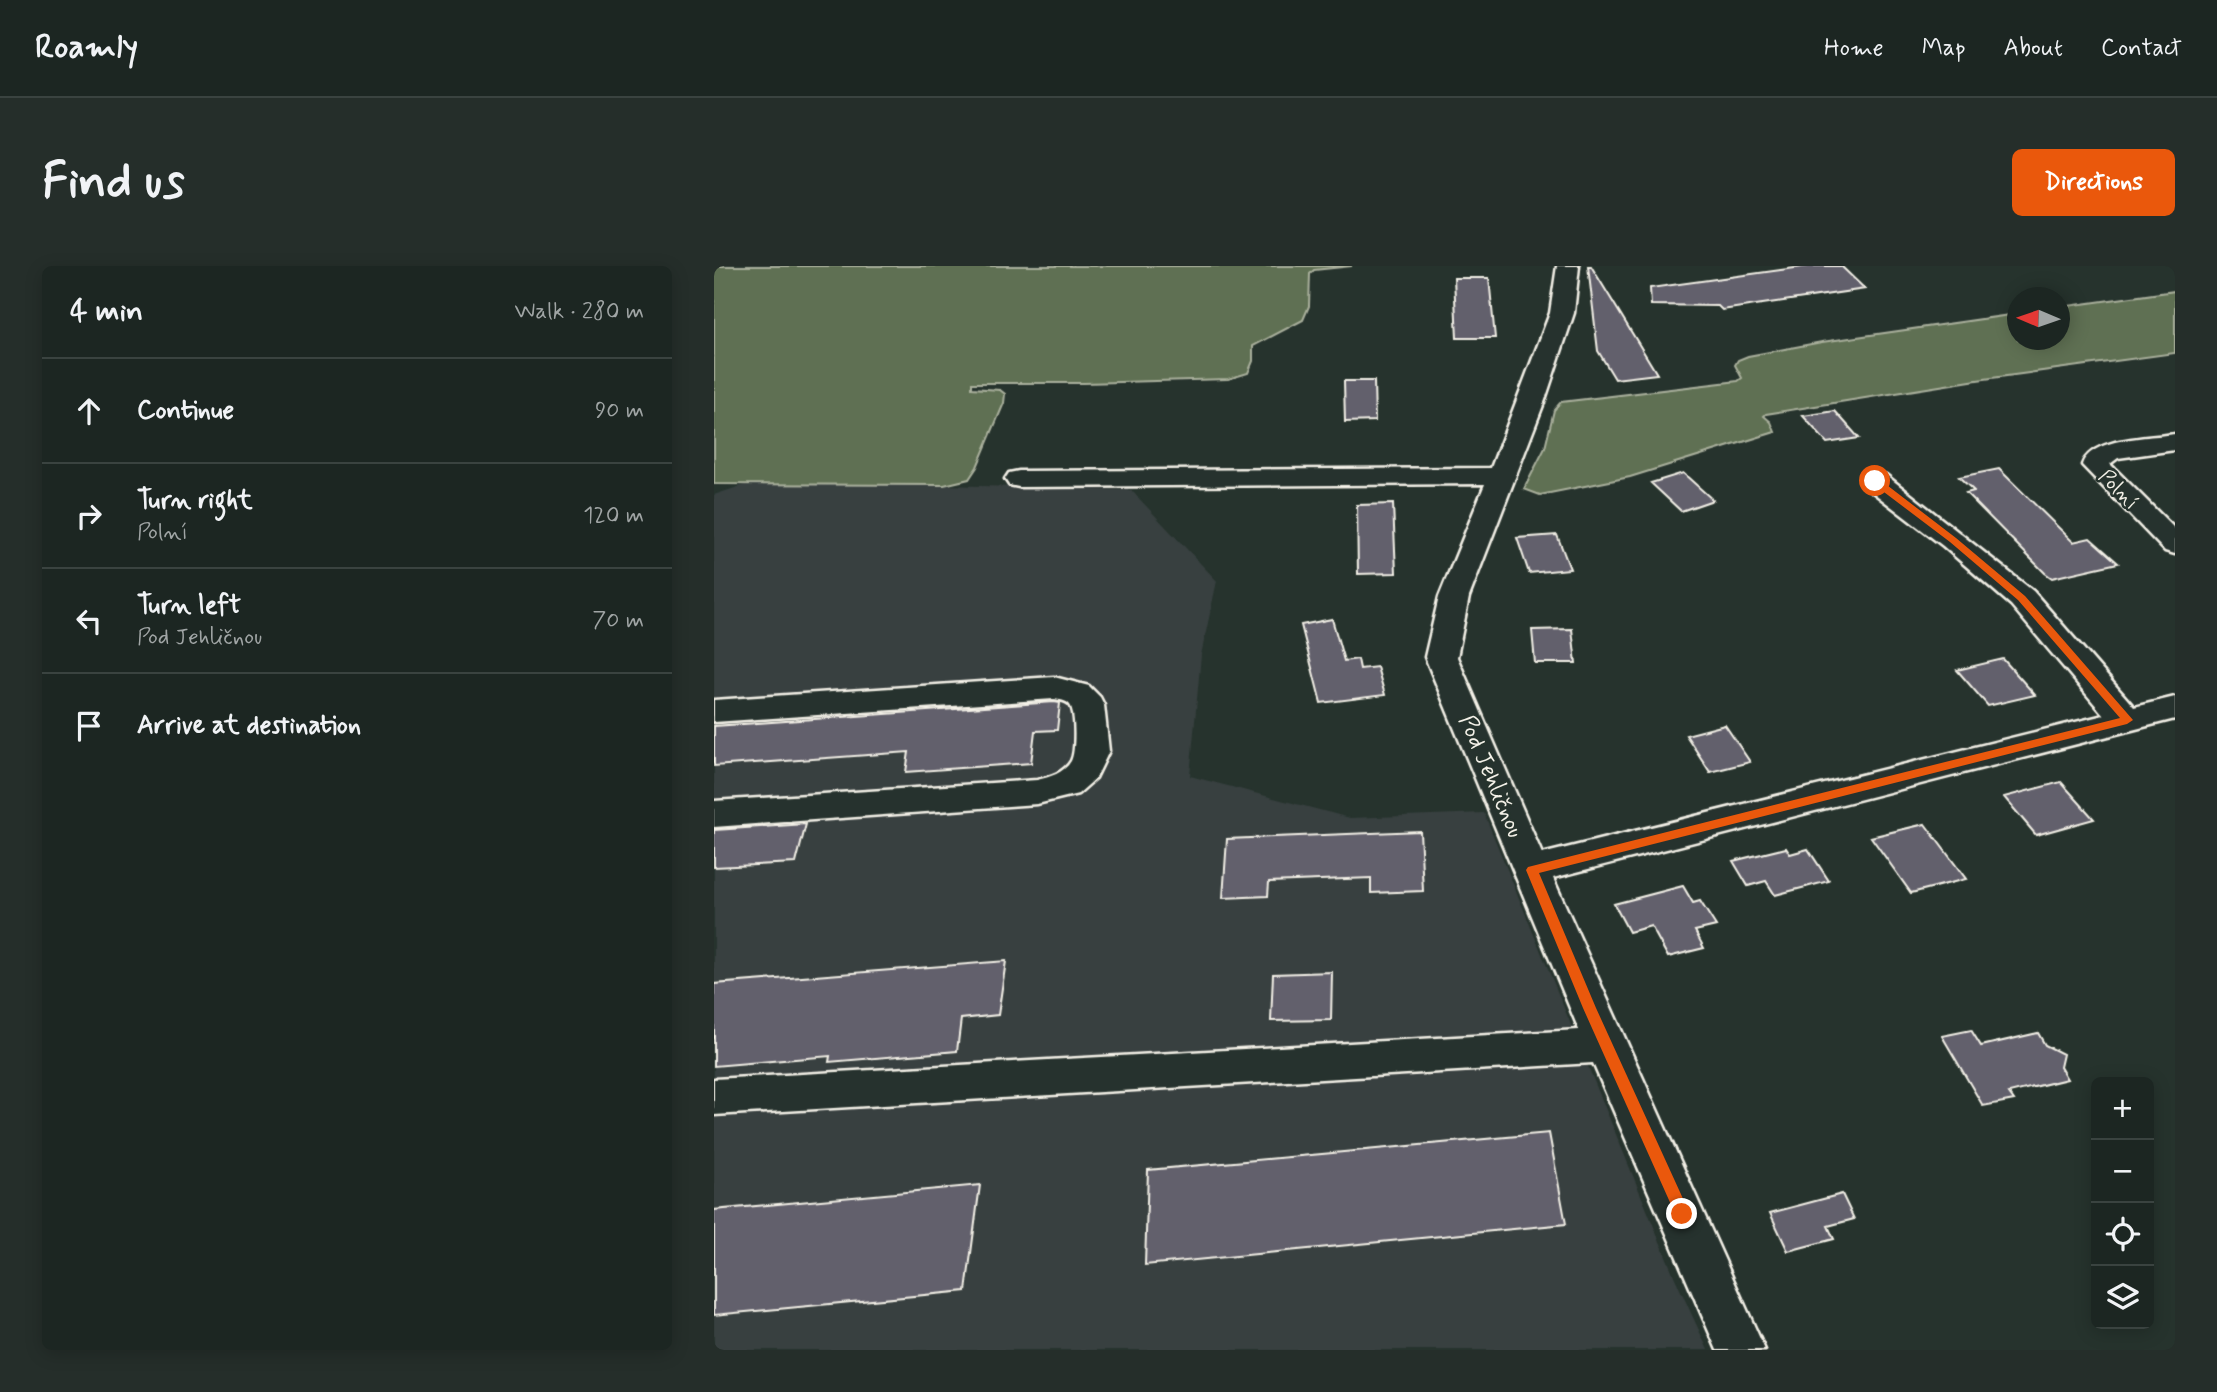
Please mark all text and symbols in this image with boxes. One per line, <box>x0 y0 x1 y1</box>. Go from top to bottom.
text: Roamly <box>35 26 138 70</box>
text: Home <box>1824 33 1884 64</box>
text: Map <box>1922 33 1966 64</box>
text: About <box>2004 33 2063 64</box>
text: Contact <box>2101 33 2182 64</box>
button: Directions <box>2012 149 2175 216</box>
text: Find us <box>42 150 185 215</box>
north arrow <box>2007 287 2070 350</box>
text: 4 min <box>70 292 143 331</box>
text: Walk · 280 m <box>514 297 644 327</box>
icon: ahead <box>70 392 108 430</box>
text: Continue <box>137 394 234 428</box>
text: 90 m <box>595 396 644 426</box>
street label: Polní <box>2092 463 2144 516</box>
route start <box>1859 465 1890 496</box>
text: Turn right <box>137 484 253 518</box>
icon: right <box>70 497 108 535</box>
text: 120 m <box>583 501 644 531</box>
text: Polní <box>137 518 188 548</box>
text: Turn left <box>137 589 241 623</box>
icon: left <box>70 602 108 640</box>
text: 70 m <box>592 606 644 636</box>
text: Pod Jehličnou <box>137 623 262 653</box>
icon: arrive <box>70 707 108 745</box>
text: Arrive at destination <box>137 709 361 743</box>
street label: Pod Jehličnou <box>1451 710 1530 843</box>
map controls <box>2091 1077 2154 1329</box>
button: + <box>2091 1077 2154 1140</box>
button: − <box>2091 1140 2154 1203</box>
route end <box>1666 1198 1697 1229</box>
button: locate <box>2091 1203 2154 1266</box>
button: layers <box>2091 1266 2154 1329</box>

